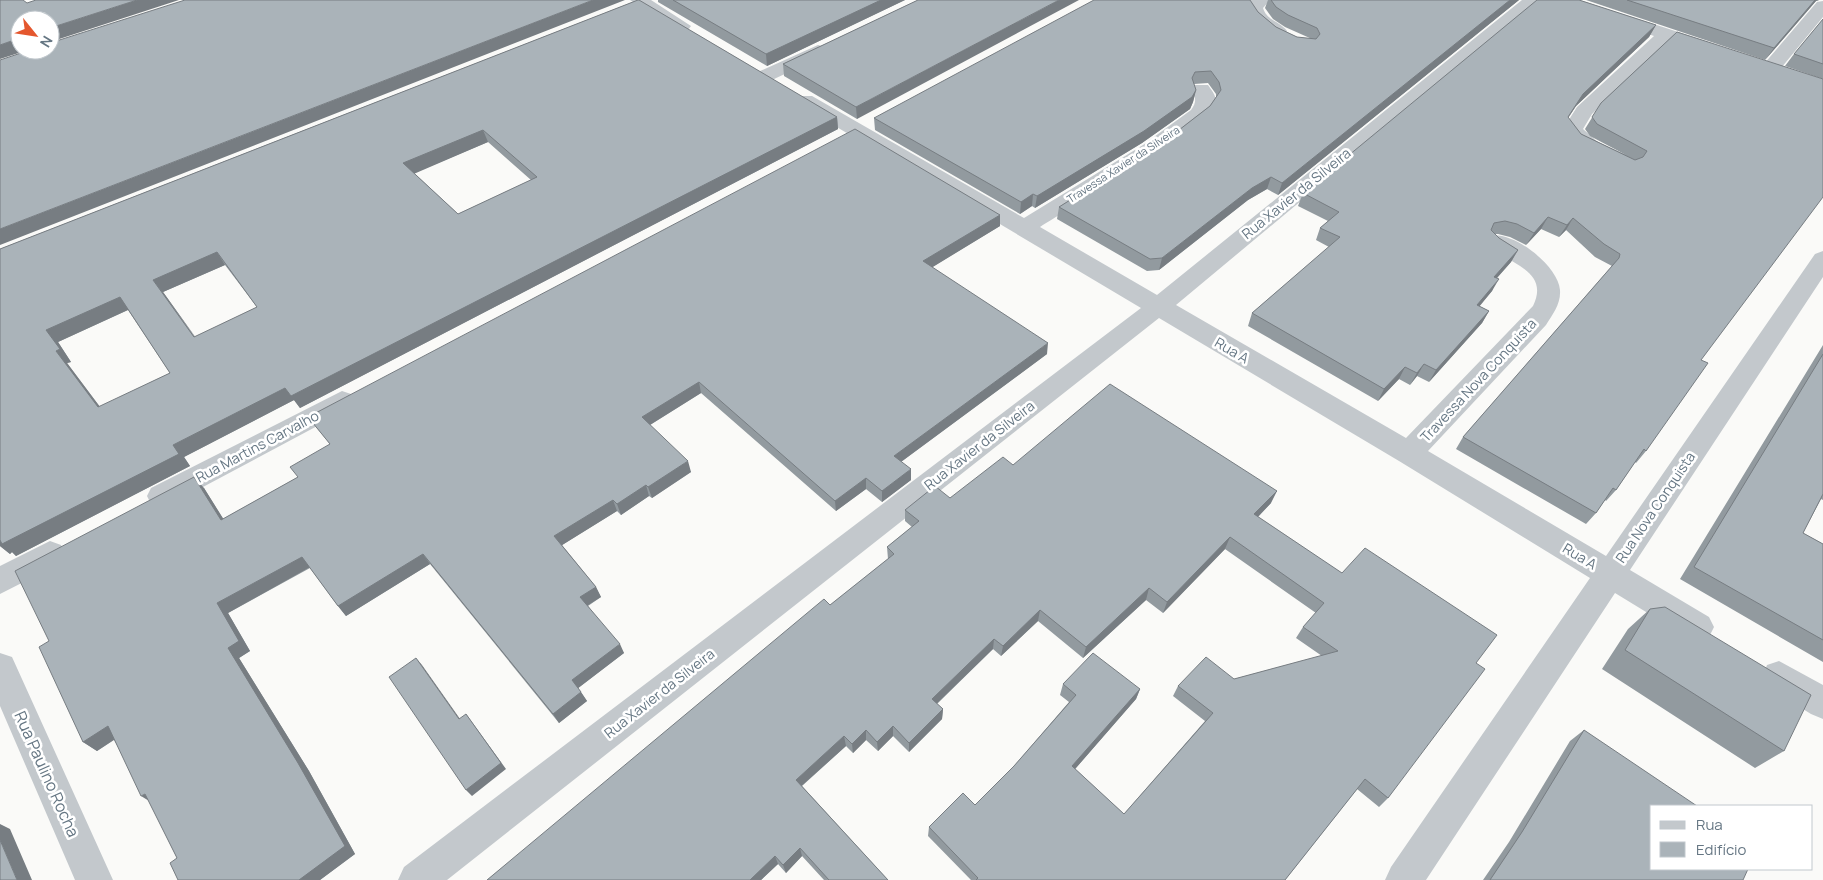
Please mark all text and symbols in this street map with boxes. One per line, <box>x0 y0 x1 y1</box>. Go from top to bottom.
north arrow <box>10 10 60 60</box>
text: N <box>36 33 57 51</box>
street label: Travessa Xavier da Silveira <box>1064 122 1182 206</box>
street label: Rua Xavier da Silveira <box>1238 143 1354 243</box>
street label: Travessa Nova Conquista <box>1416 314 1540 446</box>
street label: Rua A <box>1211 333 1253 367</box>
street label: Rua Xavier da Silveira <box>920 396 1038 494</box>
street label: Rua Martins Carvalho <box>192 405 322 487</box>
street label: Rua Nova Conquista <box>1611 448 1699 566</box>
street label: Rua A <box>1559 538 1601 574</box>
street label: Rua Xavier da Silveira <box>600 644 718 742</box>
street label: Rua Paulino Rocha <box>9 708 85 840</box>
legend <box>1650 805 1813 870</box>
text: Rua <box>1696 814 1723 835</box>
text: Edifício <box>1696 839 1747 860</box>

